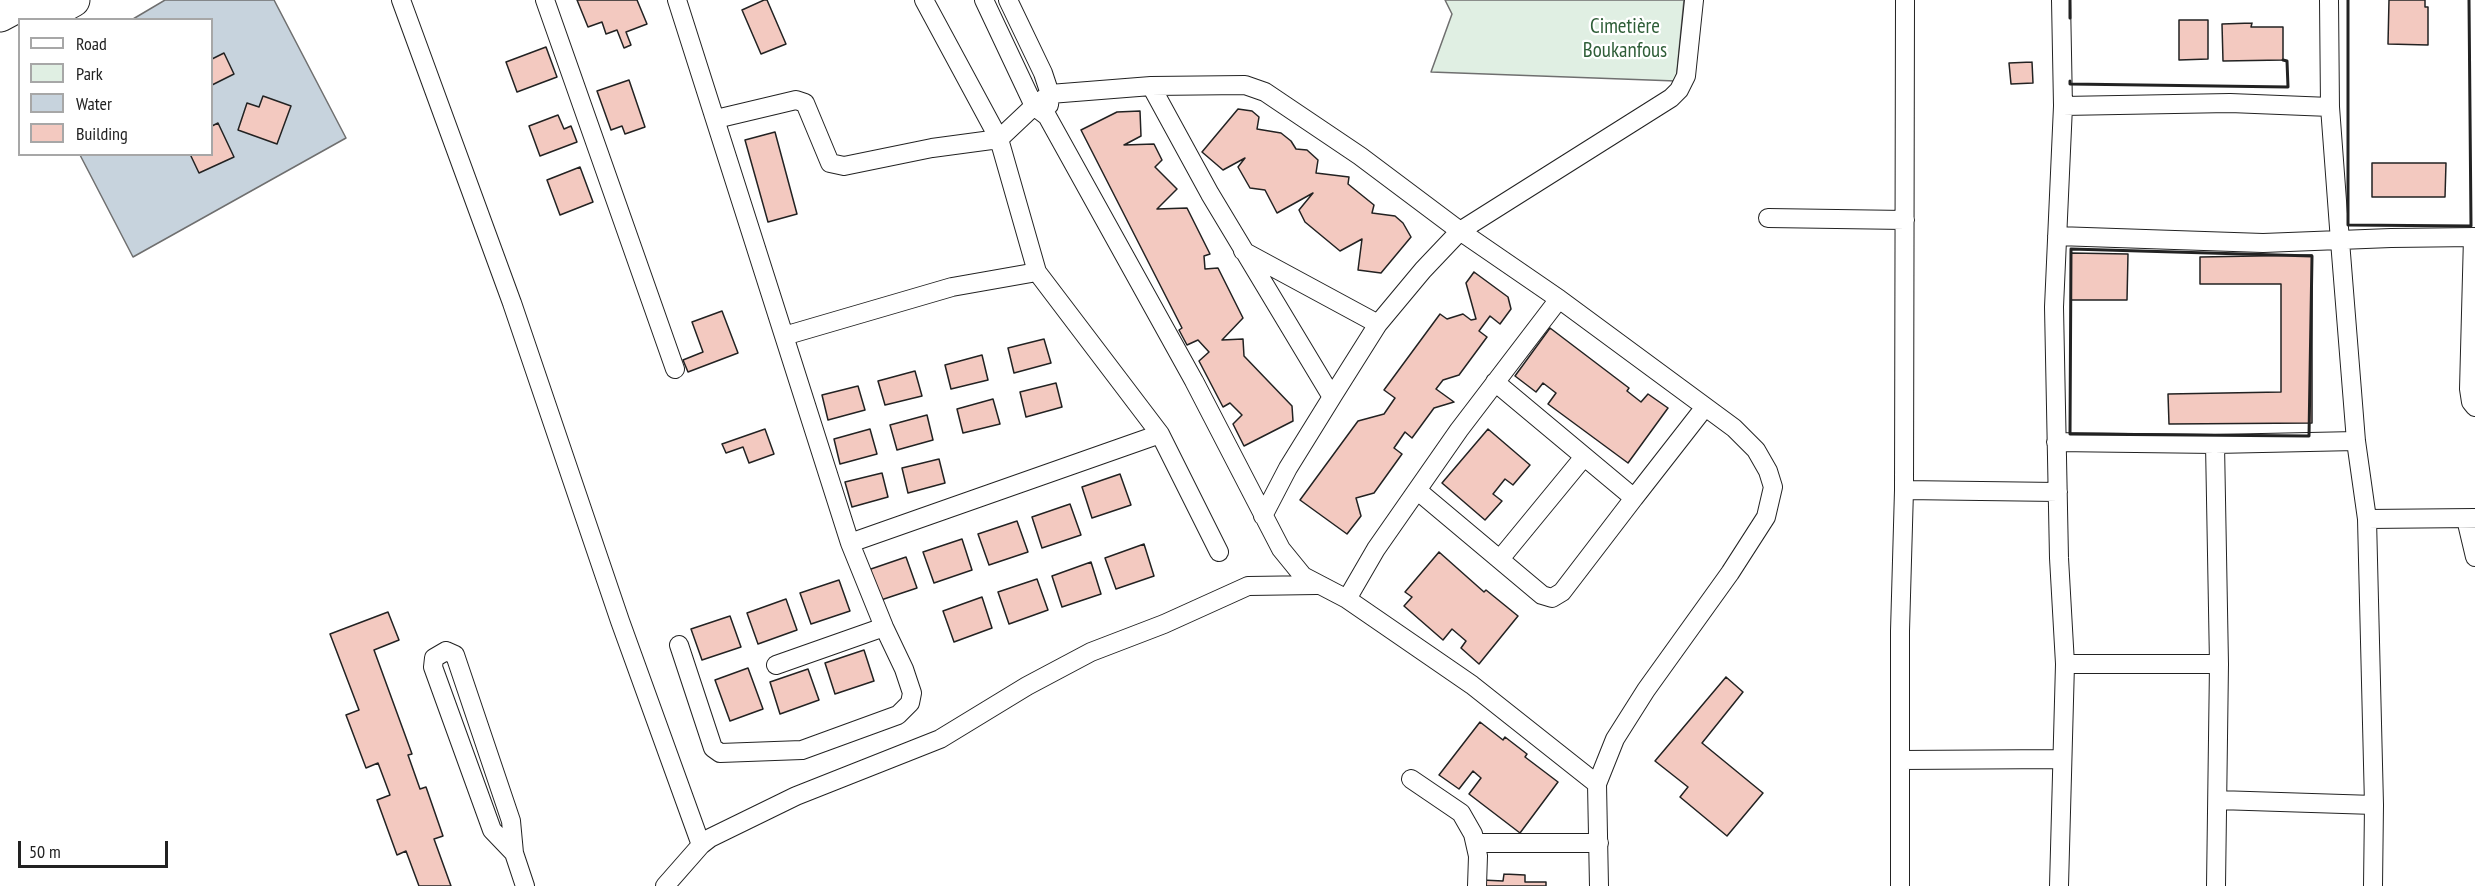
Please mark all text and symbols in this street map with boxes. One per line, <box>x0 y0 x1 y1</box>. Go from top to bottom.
park label: Cimetière Boukanfous <box>1583 14 1667 64</box>
legend <box>18 18 213 156</box>
text: Road <box>76 32 107 55</box>
text: Park <box>76 62 103 85</box>
text: Water <box>76 92 112 115</box>
text: Building <box>76 122 128 145</box>
scale bar <box>21 829 171 867</box>
text: 50 m <box>29 840 61 863</box>

